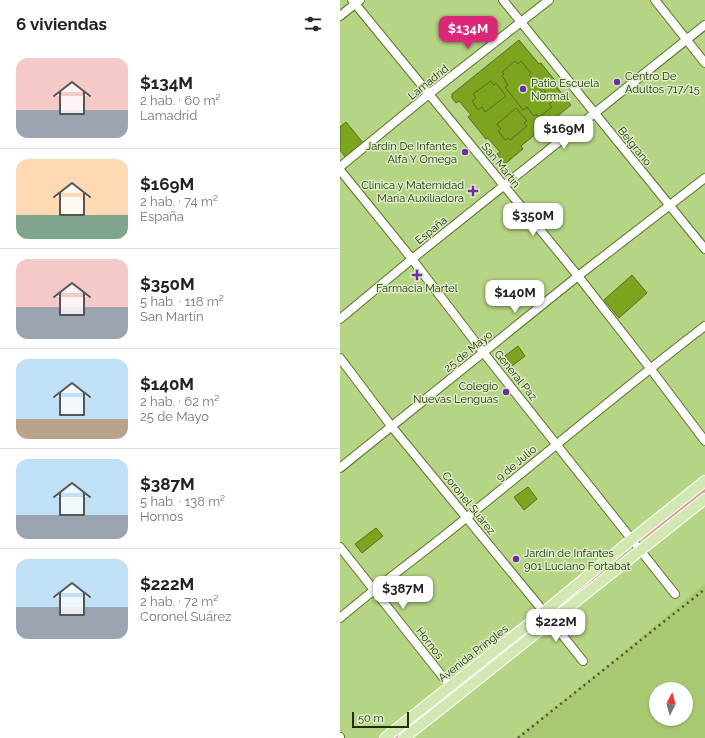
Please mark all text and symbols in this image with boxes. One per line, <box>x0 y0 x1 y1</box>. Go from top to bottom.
icon: filters <box>302 13 324 35</box>
text: 6 viviendas <box>16 14 107 34</box>
pin: $134M <box>440 16 496 50</box>
text: $134M <box>448 21 488 36</box>
street label: Lamadrid <box>405 62 451 103</box>
place label: Centro De Adultos 717/15 <box>625 70 700 96</box>
text: $134M <box>140 73 193 93</box>
icon: home <box>48 74 96 122</box>
place label: Patio Escuela Normal <box>531 77 599 103</box>
marker: Centro De Adultos 717/15 <box>612 77 622 87</box>
marker: Patio Escuela Normal <box>518 84 528 94</box>
text: 2 hab. · 60 m² <box>140 93 220 108</box>
text: Lamadrid <box>140 108 197 123</box>
pin: $169M <box>536 116 592 150</box>
text: $169M <box>543 121 585 136</box>
street label: Belgrano <box>615 124 655 169</box>
place label: Jardín De Infantes Alfa Y Omega <box>366 140 457 166</box>
street label: San Martín <box>479 140 523 190</box>
marker: Jardín De Infantes Alfa Y Omega <box>460 147 470 157</box>
text: $169M <box>140 174 194 194</box>
icon: home <box>48 175 96 223</box>
place label: Clinica y Maternidad Maria Auxiliadora <box>361 179 464 205</box>
marker: Clinica y Maternidad Maria Auxiliadora <box>467 185 479 197</box>
text: 2 hab. · 74 m² <box>140 194 218 209</box>
pin: $350M <box>505 203 561 237</box>
text: $350M <box>512 208 554 223</box>
text: España <box>140 209 184 224</box>
street label: España <box>413 214 450 247</box>
marker: Farmacia Martel <box>412 270 422 280</box>
text: $350M <box>140 274 195 294</box>
icon: home <box>48 275 96 323</box>
pin: $140M <box>487 280 543 314</box>
place label: Farmacia Martel <box>376 282 458 295</box>
text: $140M <box>494 285 536 300</box>
text: 5 hab. · 118 m² <box>140 294 224 309</box>
text: San Martín <box>140 309 204 324</box>
street label: 25 de Mayo <box>442 328 495 375</box>
street label: General Paz <box>491 348 540 403</box>
text: $140M <box>140 374 194 394</box>
icon: home <box>48 375 96 423</box>
place label: Colegio Nuevas Lenguas <box>413 380 498 406</box>
marker: Colegio Nuevas Lenguas <box>501 387 511 397</box>
text: 2 hab. · 62 m² <box>140 394 219 409</box>
text: 25 de Mayo <box>140 409 209 424</box>
street label: 9 de Julio <box>493 442 540 484</box>
street label: Coronel Suárez <box>439 469 498 538</box>
text: $387M <box>140 474 195 494</box>
icon: home <box>48 475 96 523</box>
text: 5 hab. · 138 m² <box>140 494 225 509</box>
text: Hornos <box>140 509 183 524</box>
place label: Jardín de Infantes 901 Luciano Fortabat <box>524 547 631 573</box>
marker: Jardín de Infantes 901 Luciano Fortabat <box>511 554 521 564</box>
text: $222M <box>140 574 194 594</box>
icon: home <box>48 575 96 623</box>
pin: $387M <box>375 576 431 610</box>
text: $387M <box>382 581 424 596</box>
text: 2 hab. · 72 m² <box>140 594 218 609</box>
text: Coronel Suárez <box>140 609 231 624</box>
pin: $222M <box>528 609 584 643</box>
text: $222M <box>535 614 577 629</box>
street label: Avenida Pringles <box>436 622 511 685</box>
street label: Hornos <box>413 625 446 662</box>
north arrow <box>649 682 693 726</box>
map controls <box>649 682 693 726</box>
scale bar <box>352 710 409 729</box>
text: 50 m <box>358 712 384 725</box>

